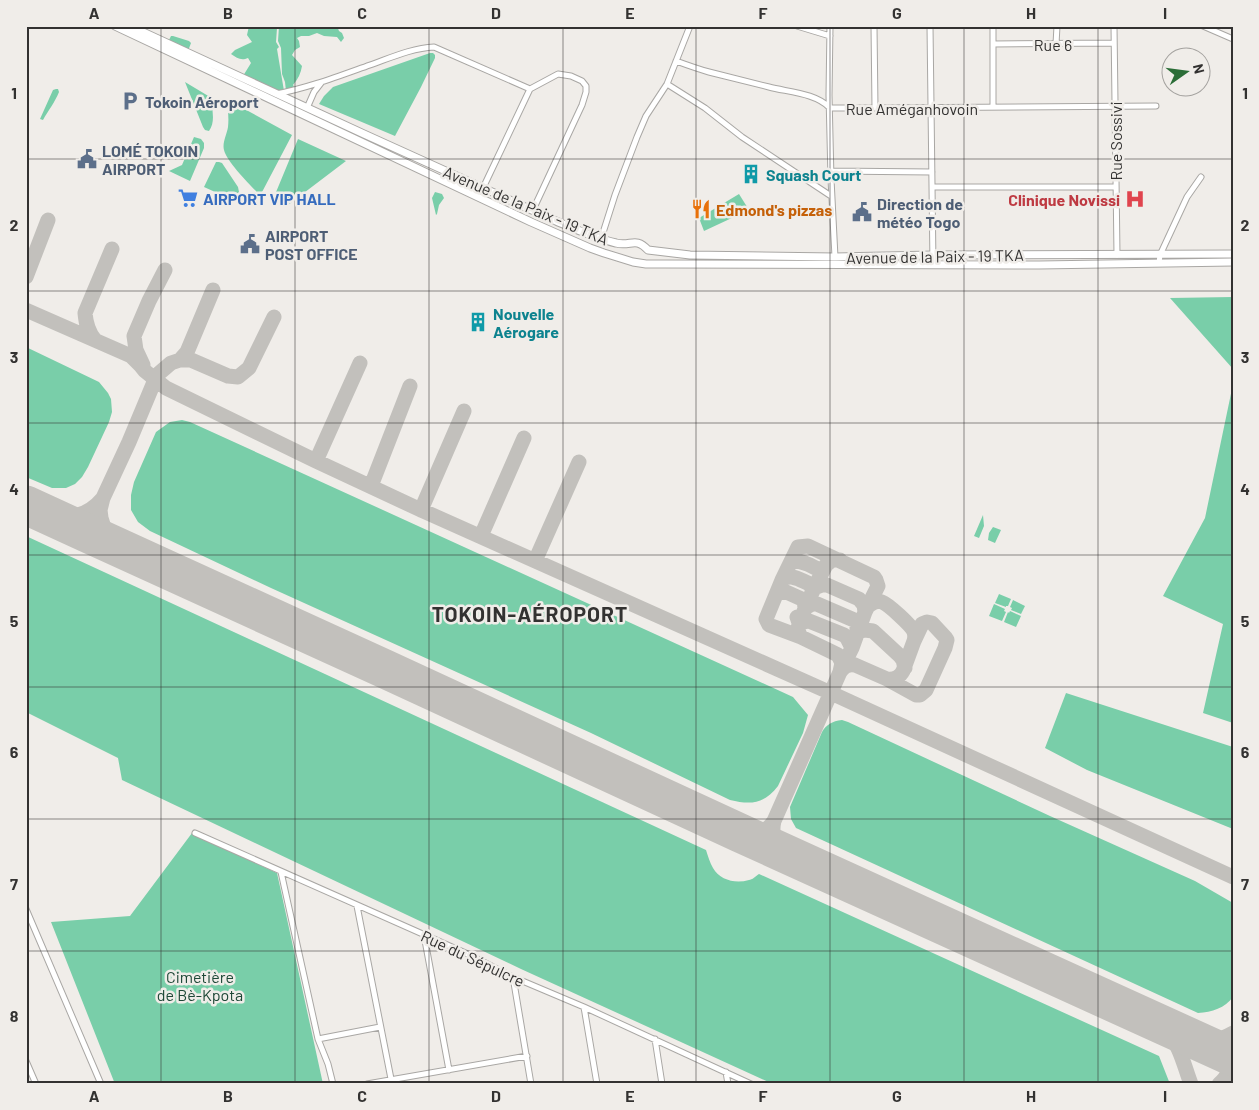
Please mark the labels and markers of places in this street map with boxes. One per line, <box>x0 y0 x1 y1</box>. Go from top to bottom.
parking icon: Tokoin Aéroport <box>119 90 141 112</box>
place label: Tokoin Aéroport <box>145 92 259 111</box>
place label: LOMÉ TOKOIN AIRPORT <box>102 141 198 178</box>
public building icon: LOMÉ TOKOIN AIRPORT <box>76 148 98 170</box>
building icon: Squash Court <box>740 163 762 185</box>
place label: Squash Court <box>766 165 861 184</box>
supermarket icon: AIRPORT VIP HALL <box>177 187 199 209</box>
hospital icon: Clinique Novissi <box>1124 188 1146 210</box>
place label: AIRPORT VIP HALL <box>203 189 336 208</box>
place label: Clinique Novissi <box>1008 190 1120 209</box>
place label: Direction de météo Togo <box>877 194 963 231</box>
restaurant icon: Edmond's pizzas <box>690 198 712 220</box>
place label: Edmond's pizzas <box>716 200 832 219</box>
public building icon: Direction de météo Togo <box>851 201 873 223</box>
place label: AIRPORT POST OFFICE <box>265 226 358 263</box>
public building icon: AIRPORT POST OFFICE <box>239 233 261 255</box>
place label: Nouvelle Aérogare <box>493 304 559 341</box>
building icon: Nouvelle Aérogare <box>467 311 489 333</box>

